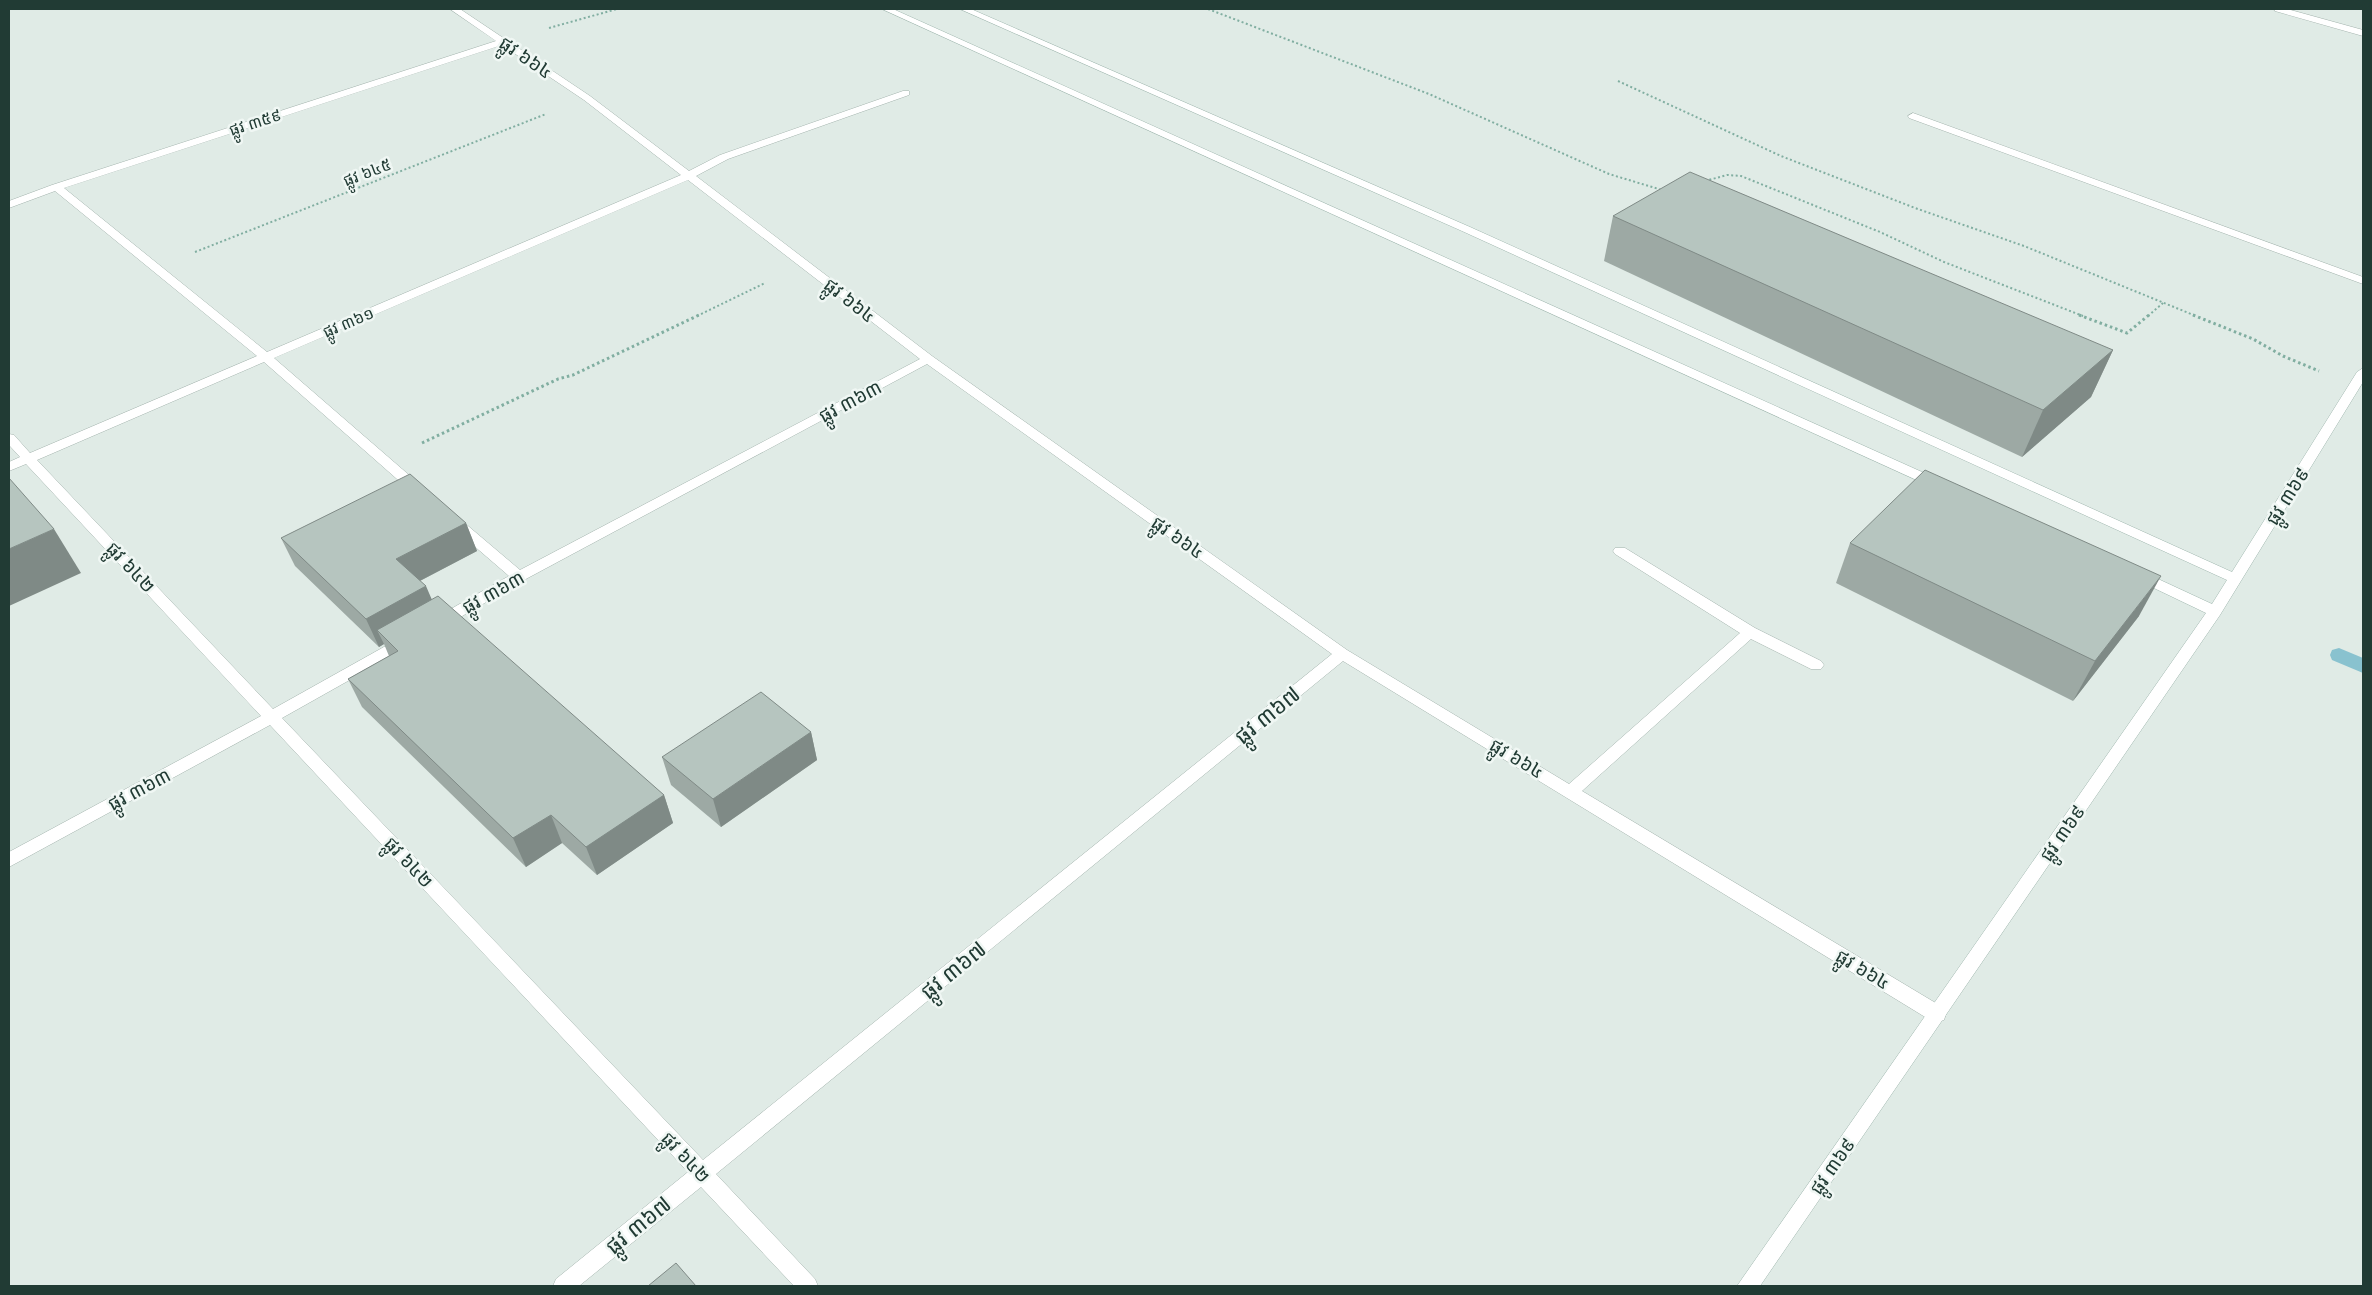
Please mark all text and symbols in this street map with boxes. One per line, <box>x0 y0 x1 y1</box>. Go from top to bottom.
street label: ផ្លូវ ៦៦៤ <box>492 30 557 88</box>
street label: ផ្លូវ ៣៥៩ <box>226 104 285 144</box>
street label: ផ្លូវ ៦៤៥ <box>340 154 396 195</box>
street label: ផ្លូវ ៦៦៤ <box>816 272 881 332</box>
street label: ផ្លូវ ៣៦១ <box>319 302 378 346</box>
street label: ផ្លូវ ៣៦៣ <box>814 374 888 433</box>
street label: ផ្លូវ ៣៦៩ <box>2260 463 2319 532</box>
street label: ផ្លូវ ៦៦៤ <box>1144 510 1209 568</box>
street label: ផ្លូវ ៦៤២ <box>97 536 161 602</box>
street label: ផ្លូវ ៣៦៣ <box>457 565 531 624</box>
street label: ផ្លូវ ៣៦៧ <box>1228 680 1310 755</box>
street label: ផ្លូវ ៦៦៤ <box>1482 732 1549 788</box>
street label: ផ្លូវ ៣៦៣ <box>103 762 177 821</box>
street label: ផ្លូវ ៣៦៩ <box>2034 800 2095 869</box>
street label: ផ្លូវ ៦៤២ <box>375 831 439 897</box>
street label: ផ្លូវ ៣៦៧ <box>914 935 996 1010</box>
street label: ផ្លូវ ៦៦៤ <box>1828 943 1895 999</box>
street label: ផ្លូវ ៦៤២ <box>652 1126 716 1192</box>
street label: ផ្លូវ ៣៦៩ <box>1804 1133 1865 1202</box>
street label: ផ្លូវ ៣៦៧ <box>599 1190 681 1265</box>

